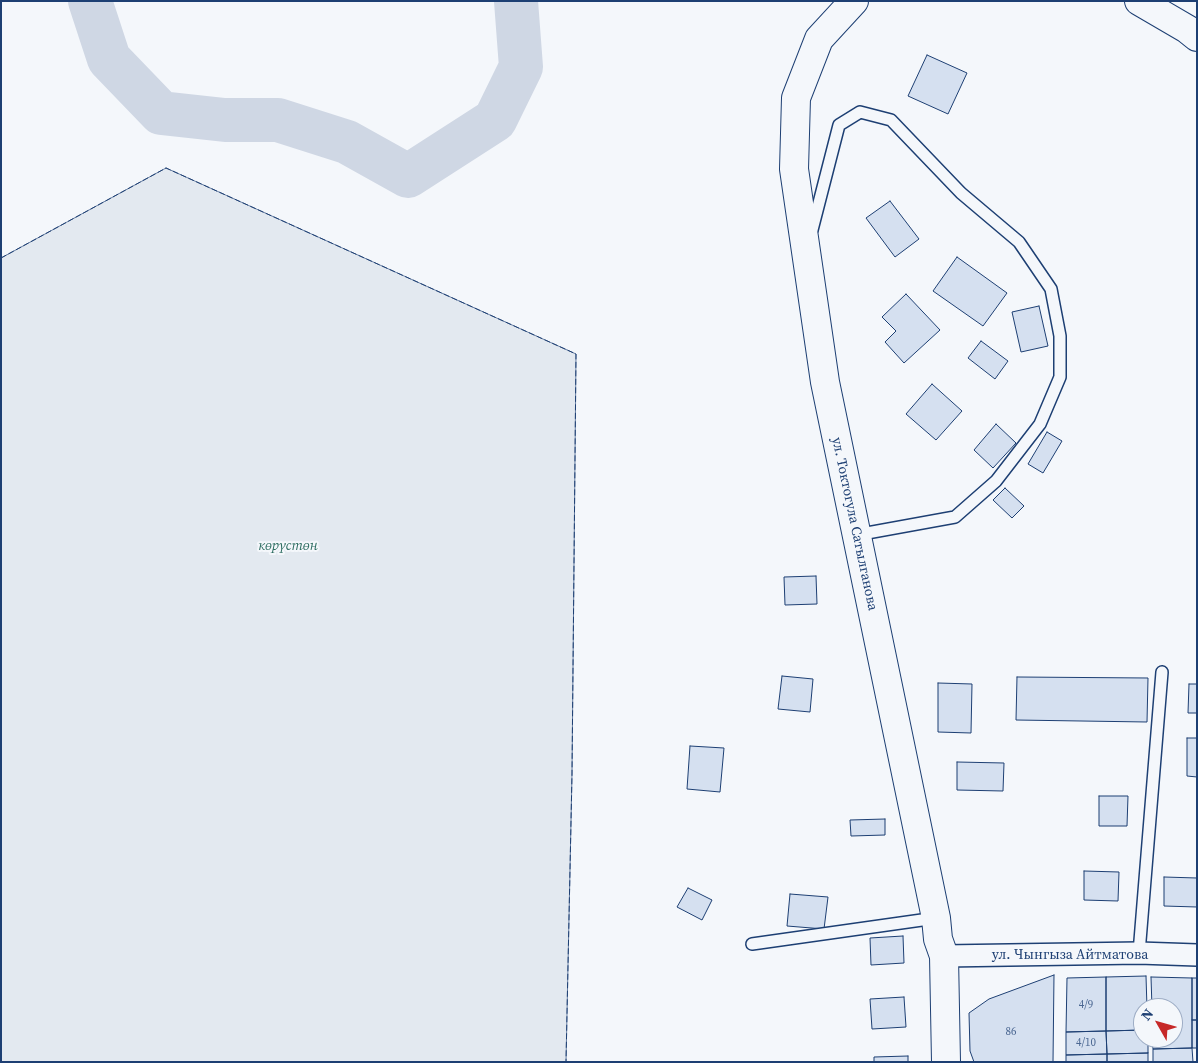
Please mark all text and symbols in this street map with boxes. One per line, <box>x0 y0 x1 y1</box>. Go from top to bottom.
street label: ул. Токтогула Сатылганова <box>827 436 881 612</box>
park label: көрүстөн <box>258 538 318 554</box>
street label: ул. Чынгыза Айтматова <box>992 947 1148 963</box>
house number: 4/9 <box>1079 998 1093 1012</box>
north arrow <box>1133 998 1183 1048</box>
text: N <box>1136 1004 1158 1025</box>
house number: 86 <box>1006 1025 1016 1039</box>
house number: 4/10 <box>1076 1036 1096 1050</box>

